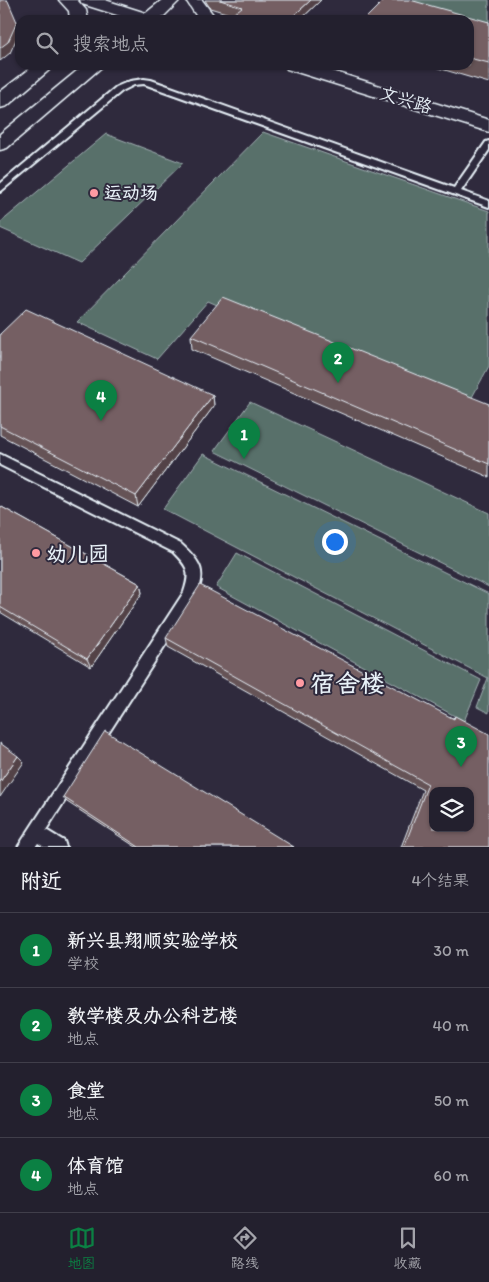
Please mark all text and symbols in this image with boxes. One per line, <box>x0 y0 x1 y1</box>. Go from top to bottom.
search box <box>15 15 474 70</box>
icon: search <box>33 29 61 57</box>
text: 搜索地点 <box>73 32 149 55</box>
street label: 文兴路 <box>377 82 435 118</box>
place label: 运动场 <box>104 182 158 204</box>
marker: 运动场 <box>88 187 100 199</box>
pin: 2 <box>322 342 354 383</box>
pin: 4 <box>85 380 117 421</box>
pin: 1 <box>228 418 260 459</box>
your location <box>322 529 348 555</box>
place label: 幼儿园 <box>46 541 109 566</box>
marker: 幼儿园 <box>30 547 42 559</box>
place label: 宿舍楼 <box>310 668 385 698</box>
marker: 宿舍楼 <box>294 677 306 689</box>
pin: 3 <box>445 726 477 767</box>
map controls <box>429 787 474 832</box>
button: layers <box>429 787 474 832</box>
text: 附近 <box>20 868 62 893</box>
text: 4个结果 <box>411 871 469 890</box>
text: 新兴县翔顺实验学校 <box>67 929 238 952</box>
text: 1 <box>32 941 40 960</box>
text: 30 m <box>433 941 469 960</box>
text: 学校 <box>67 954 99 973</box>
text: 教学楼及办公科艺楼 <box>67 1004 238 1027</box>
text: 2 <box>32 1016 40 1035</box>
text: 40 m <box>432 1016 469 1035</box>
text: 地点 <box>67 1029 99 1048</box>
text: 食堂 <box>67 1079 105 1102</box>
text: 3 <box>32 1091 40 1110</box>
text: 50 m <box>434 1091 469 1110</box>
text: 地点 <box>67 1104 99 1123</box>
text: 体育馆 <box>67 1154 124 1177</box>
text: 4 <box>31 1166 41 1185</box>
text: 60 m <box>434 1166 469 1185</box>
text: 地点 <box>67 1179 99 1198</box>
tab: 地图 <box>68 1224 96 1272</box>
tab: 路线 <box>231 1224 259 1272</box>
tab: 收藏 <box>394 1224 422 1272</box>

